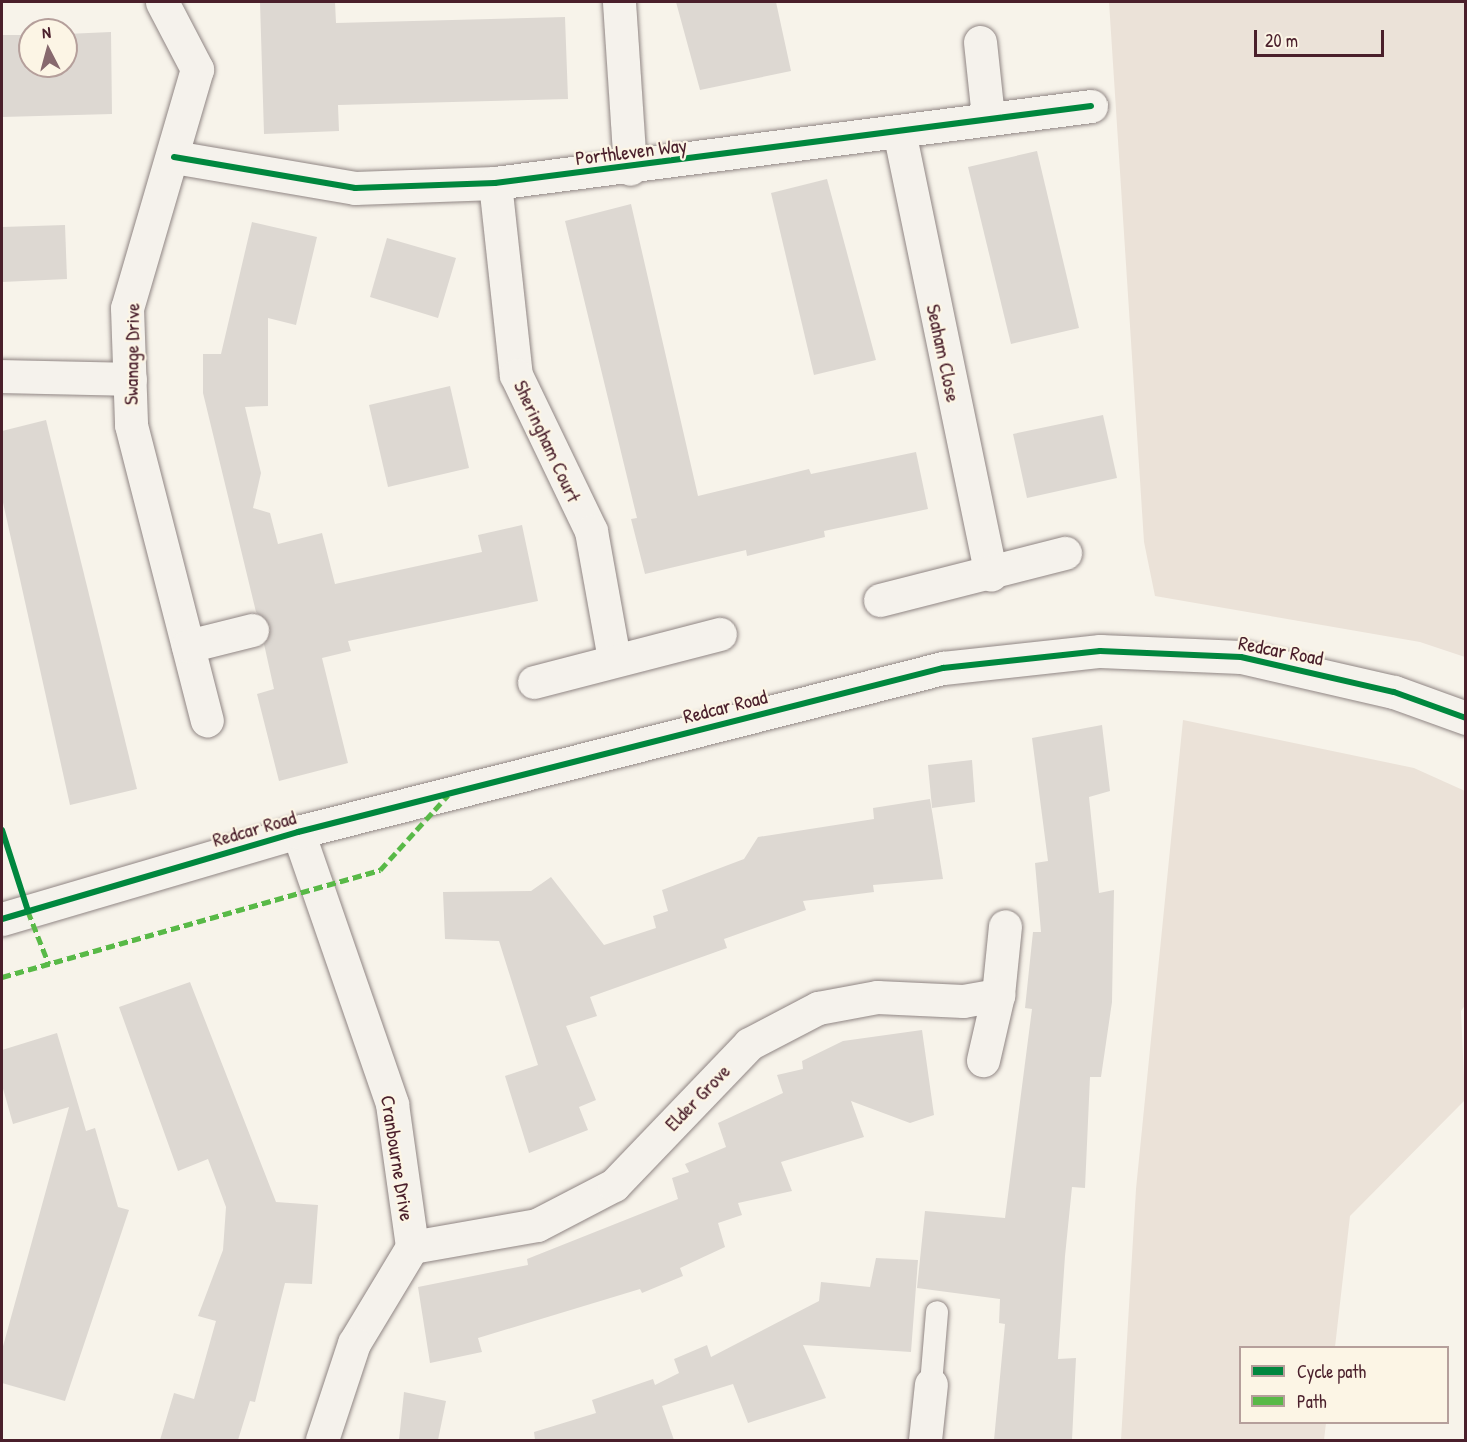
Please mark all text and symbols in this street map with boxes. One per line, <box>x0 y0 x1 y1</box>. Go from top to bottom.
north arrow <box>18 18 78 78</box>
scale bar <box>1257 18 1388 56</box>
text: N <box>41 21 52 43</box>
text: 20 m <box>1265 28 1298 53</box>
street label: Porthleven Way <box>574 132 688 170</box>
street label: Seaham Close <box>922 302 966 404</box>
street label: Swanage Drive <box>118 303 144 405</box>
street label: Sheringham Court <box>509 376 587 506</box>
street label: Redcar Road <box>1237 630 1325 670</box>
street label: Redcar Road <box>681 684 769 728</box>
street label: Redcar Road <box>210 805 298 851</box>
street label: Elder Grove <box>659 1059 735 1135</box>
street label: Cranbourne Drive <box>376 1094 420 1222</box>
legend <box>1239 1346 1449 1424</box>
text: Cycle path <box>1297 1359 1366 1384</box>
text: Path <box>1297 1389 1326 1414</box>

